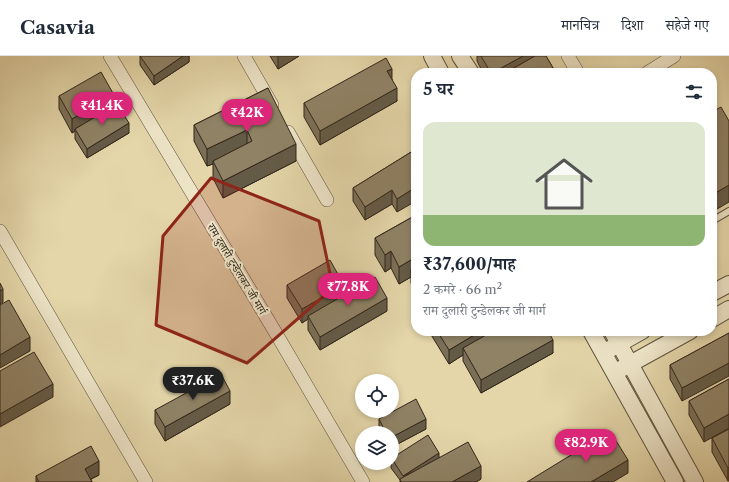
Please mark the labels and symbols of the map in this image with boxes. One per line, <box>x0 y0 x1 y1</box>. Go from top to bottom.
pin: ₹41.4K <box>69 92 135 126</box>
pin: ₹42K <box>223 99 271 133</box>
street label: राम दुलारी टुन्डेलकर जी मार्ग <box>204 220 270 318</box>
pin: ₹77.8K <box>315 273 381 307</box>
pin: ₹37.6K <box>160 367 226 401</box>
pin: ₹82.9K <box>553 429 619 463</box>

